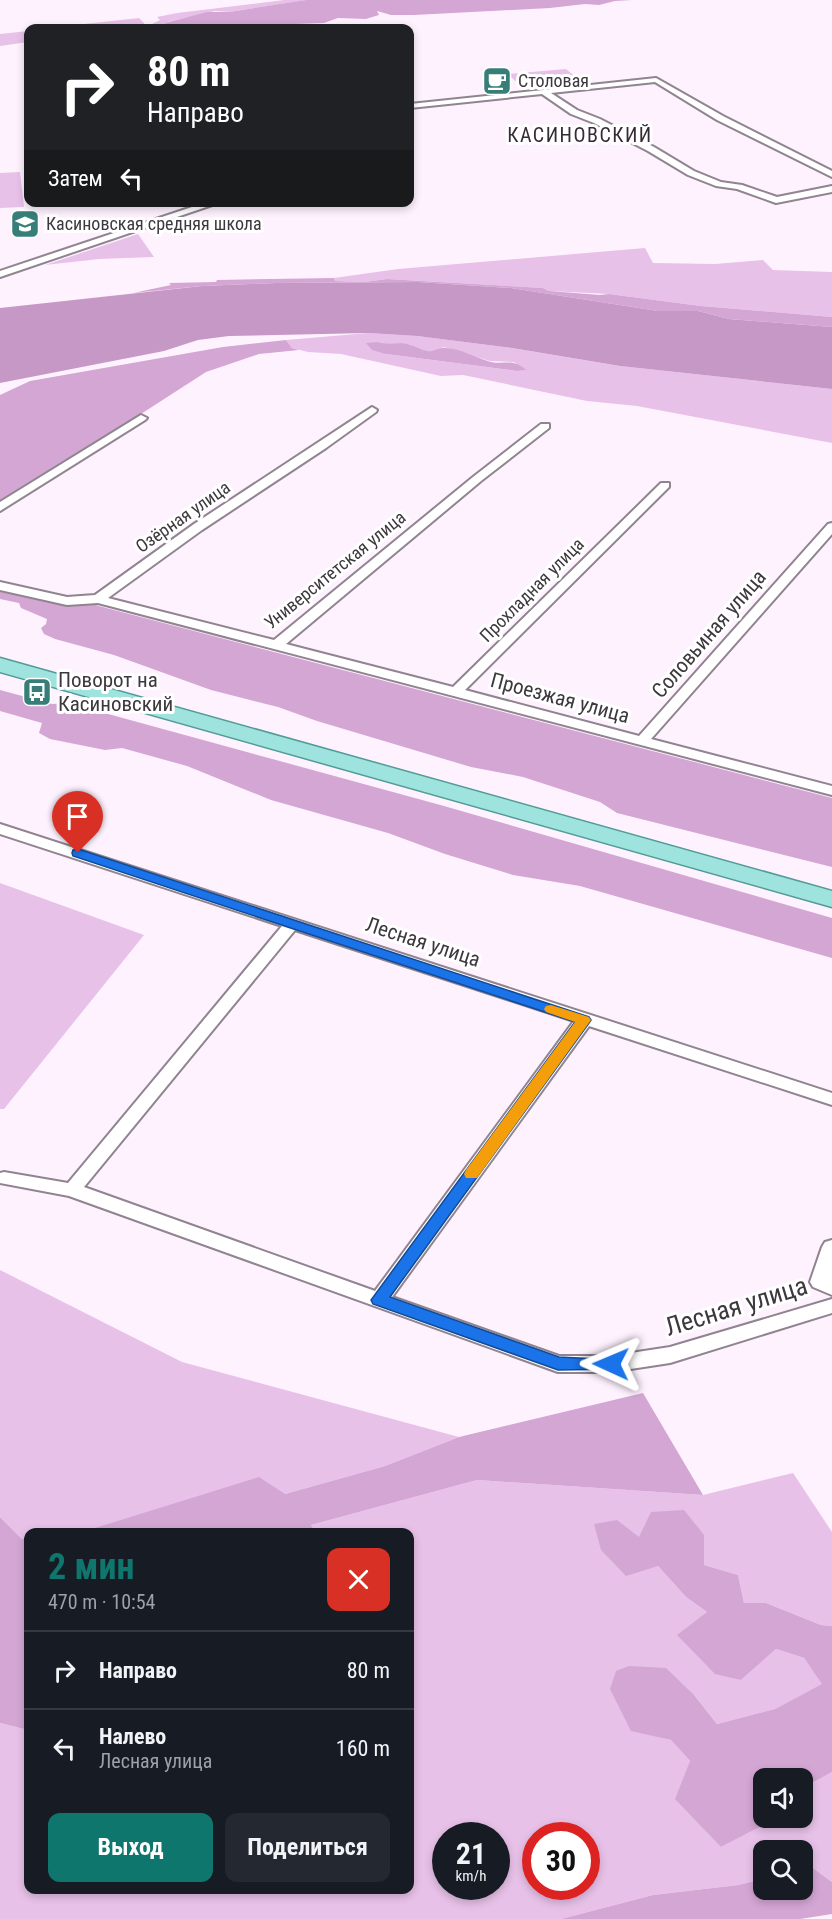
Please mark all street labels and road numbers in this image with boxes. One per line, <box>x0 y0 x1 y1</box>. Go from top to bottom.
street label: Озёрная улица <box>132 476 234 557</box>
street label: Университетская улица <box>260 506 409 633</box>
street label: Прохладная улица <box>475 533 588 646</box>
street label: Соловьиная улица <box>647 565 771 703</box>
street label: Проезжая улица <box>488 668 632 728</box>
street label: Лесная улица <box>363 912 483 972</box>
street label: Лесная улица <box>661 1270 811 1342</box>

